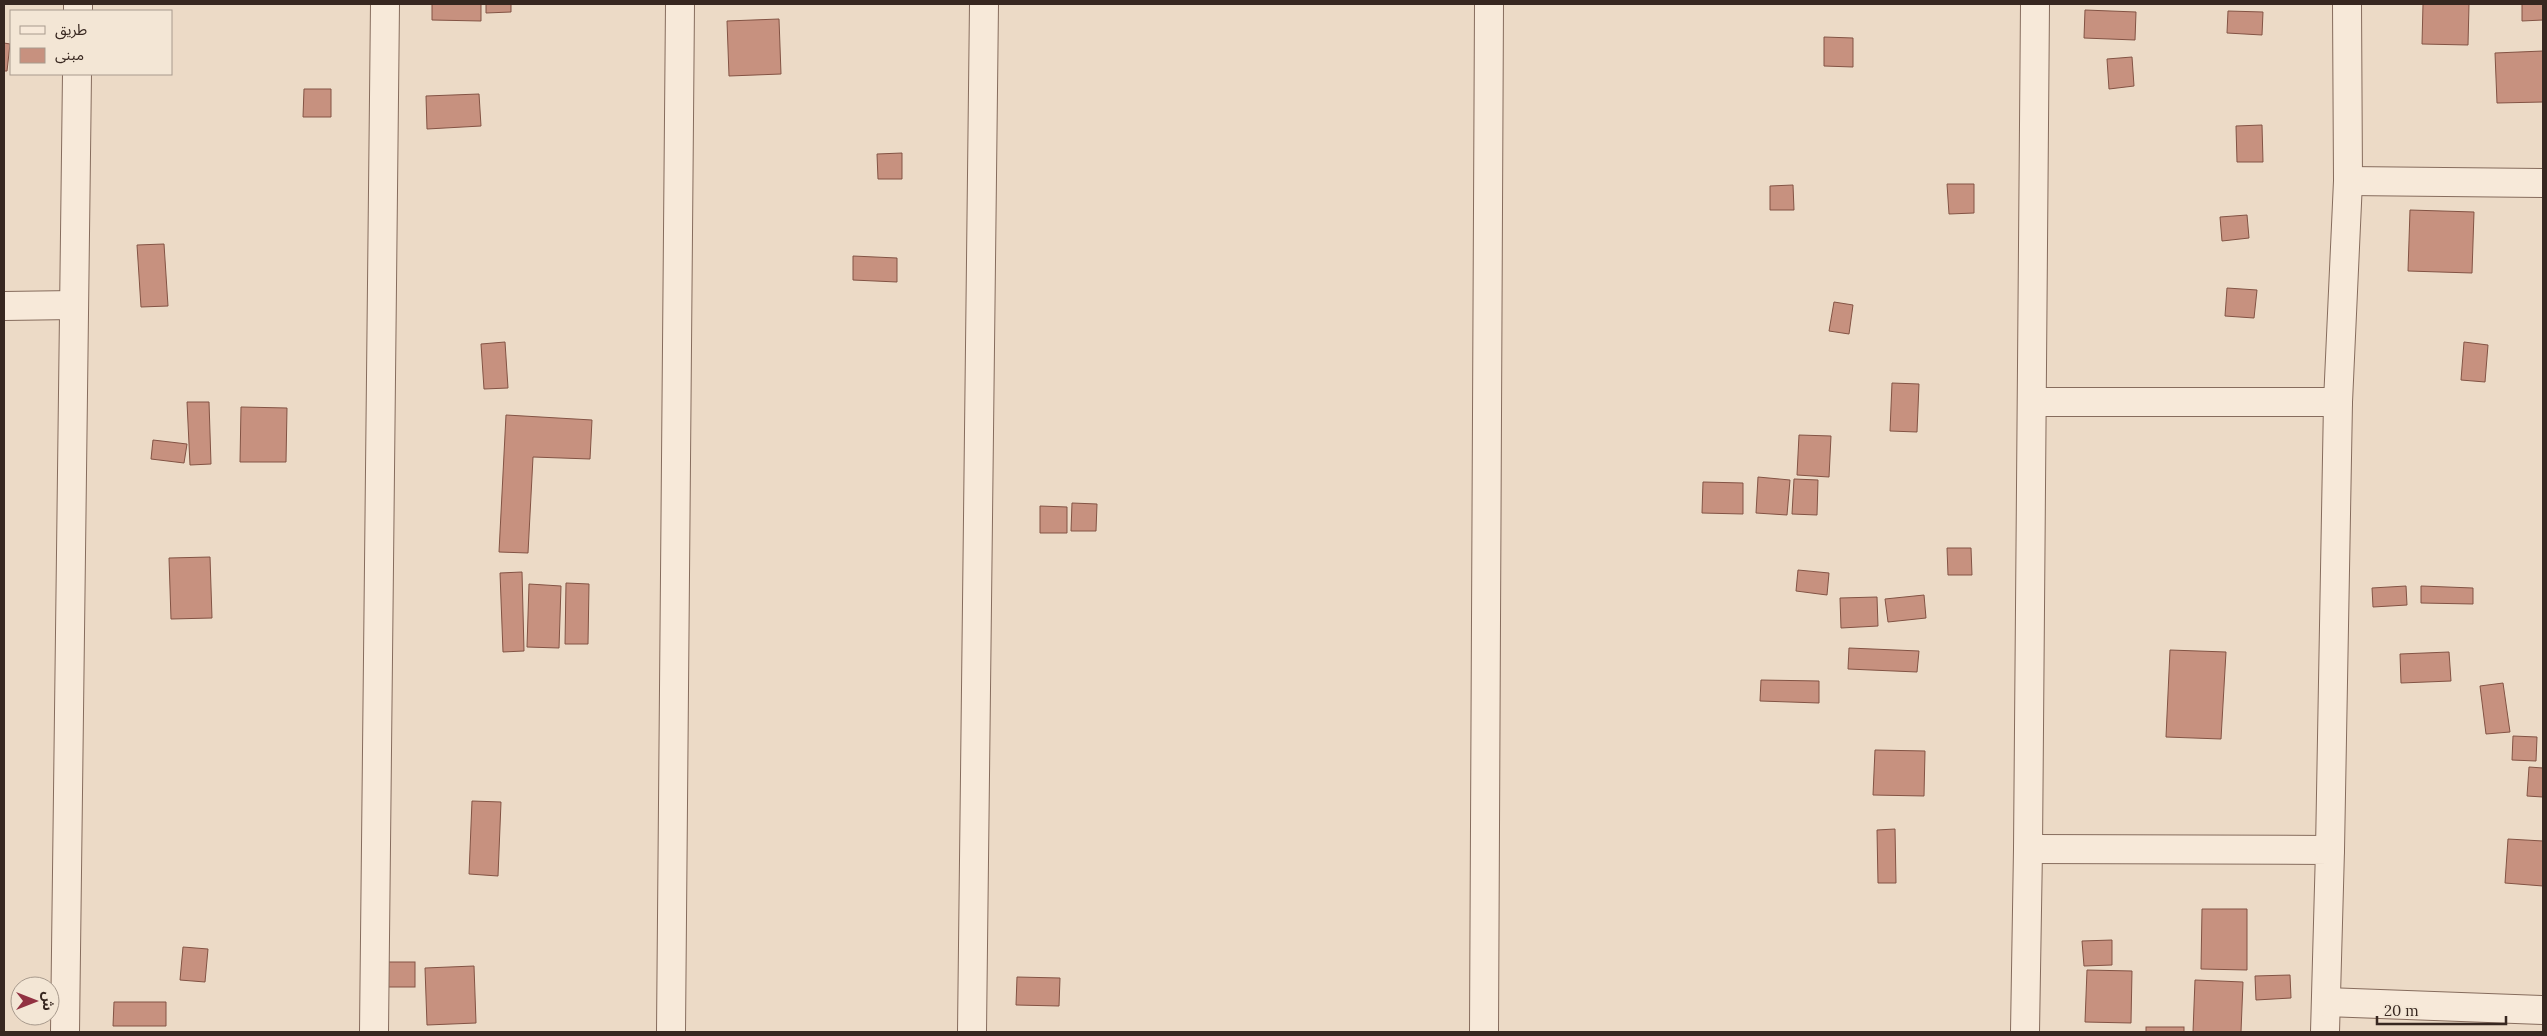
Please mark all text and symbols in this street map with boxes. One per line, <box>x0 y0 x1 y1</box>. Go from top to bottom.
legend <box>10 10 172 75</box>
text: طريق <box>55 20 87 40</box>
text: مبنى <box>55 45 84 64</box>
north arrow <box>10 976 60 1026</box>
text: ش <box>39 991 57 1011</box>
scale bar <box>2377 994 2506 1026</box>
text: 20 m <box>2384 1001 2419 1020</box>

